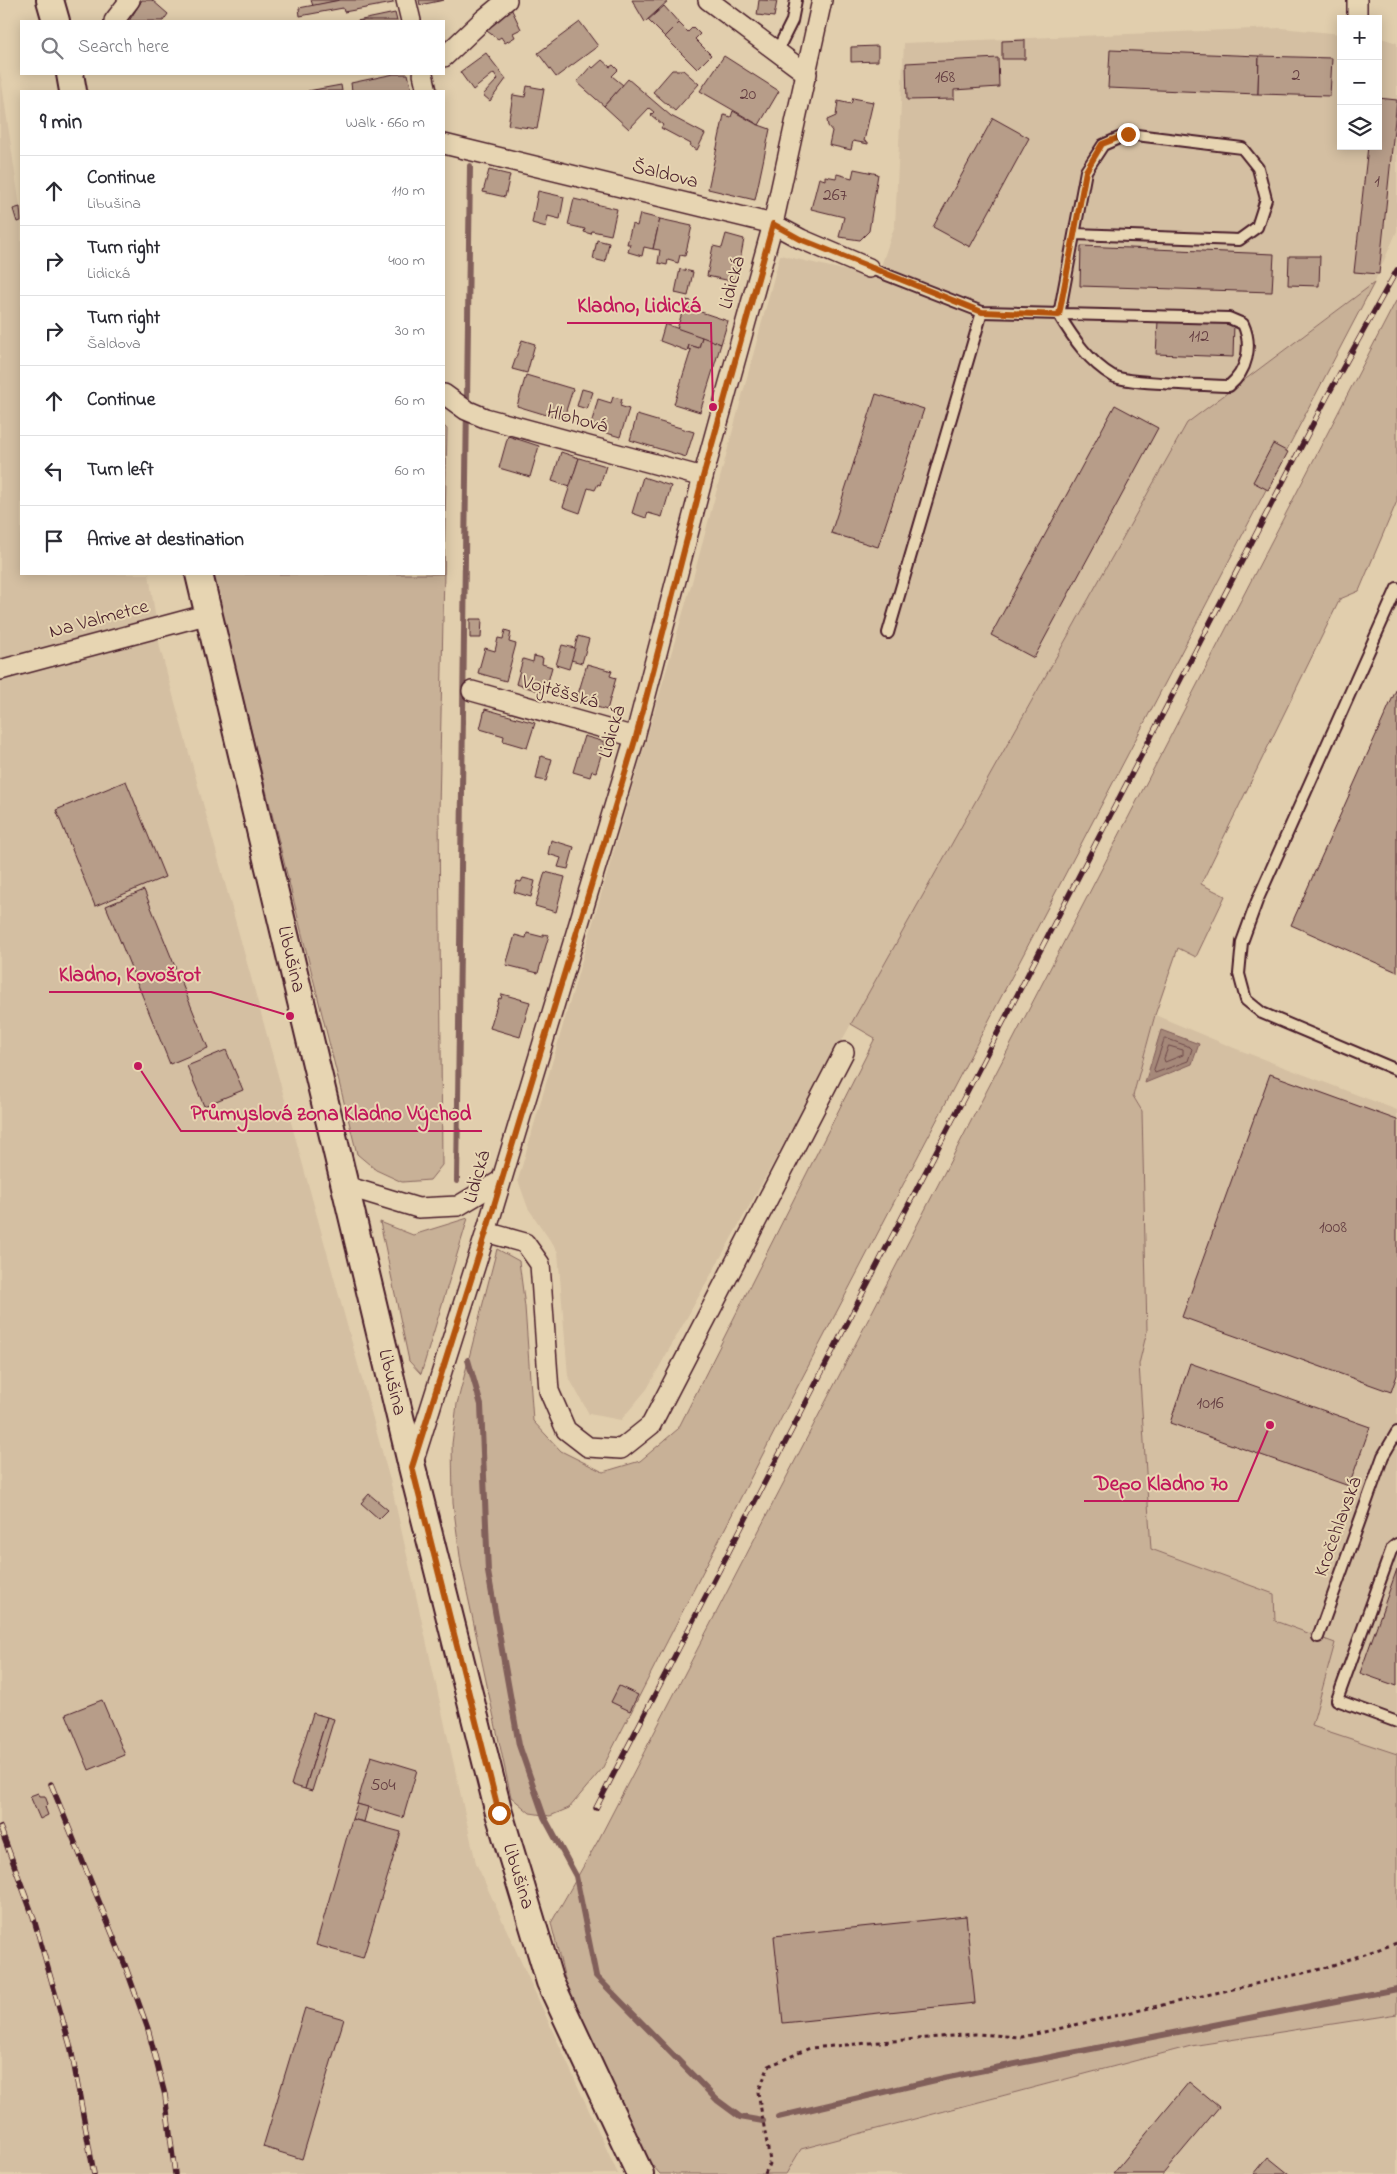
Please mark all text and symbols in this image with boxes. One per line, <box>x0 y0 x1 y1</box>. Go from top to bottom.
map controls <box>1337 15 1382 150</box>
button: + <box>1337 15 1382 60</box>
search box <box>20 20 445 75</box>
icon: search <box>38 34 66 62</box>
text: Search here <box>78 34 169 61</box>
button: − <box>1337 60 1382 105</box>
house number: 2 <box>1292 63 1301 89</box>
house number: 168 <box>935 65 955 91</box>
house number: 20 <box>740 82 757 108</box>
button: layers <box>1337 105 1382 150</box>
text: 9 min <box>40 108 82 138</box>
text: Walk · 660 m <box>345 111 425 135</box>
route end <box>1117 123 1140 146</box>
street label: Šaldova <box>629 153 701 197</box>
text: Continue <box>87 165 155 192</box>
house number: 1 <box>1374 169 1380 195</box>
icon: ahead <box>40 177 68 205</box>
text: 110 m <box>391 179 425 203</box>
house number: 267 <box>823 183 848 209</box>
text: Libušina <box>87 192 141 216</box>
text: Turn right <box>87 235 160 262</box>
icon: right <box>40 247 68 275</box>
text: 400 m <box>388 249 425 273</box>
street label: Lidická <box>712 253 754 313</box>
text: Lidická <box>87 262 130 286</box>
callout: Kladno, Lidická <box>567 287 711 323</box>
text: Kladno, Lidická <box>577 292 701 322</box>
text: Turn right <box>87 305 160 332</box>
icon: right <box>40 317 68 345</box>
text: 30 m <box>395 319 425 343</box>
house number: 112 <box>1189 324 1209 350</box>
text: Šaldova <box>87 332 141 356</box>
icon: ahead <box>40 387 68 415</box>
text: Continue <box>87 387 155 414</box>
text: 60 m <box>395 389 425 413</box>
street label: Hlohová <box>543 398 611 442</box>
icon: left <box>40 457 68 485</box>
text: Turn left <box>87 457 154 484</box>
text: 60 m <box>395 459 425 483</box>
icon: arrive <box>40 527 68 555</box>
text: Arrive at destination <box>87 527 244 554</box>
street label: Na Valmetce <box>46 593 152 647</box>
street label: Vojtěšská <box>517 668 602 718</box>
street label: Lidická <box>592 702 634 762</box>
street label: Libušina <box>269 923 313 995</box>
callout: Kladno, Kovošrot <box>49 956 211 992</box>
text: Kladno, Kovošrot <box>59 961 202 991</box>
callout: Průmyslová zona Kladno Východ <box>181 1095 482 1131</box>
text: Průmyslová zona Kladno Východ <box>191 1100 472 1132</box>
street label: Lidická <box>457 1147 499 1207</box>
house number: 1008 <box>1319 1215 1347 1241</box>
street label: Libušina <box>370 1346 414 1418</box>
house number: 1016 <box>1196 1391 1224 1417</box>
callout: Depo Kladno 70 <box>1084 1465 1238 1501</box>
text: Depo Kladno 70 <box>1093 1470 1228 1500</box>
street label: Kročehlavská <box>1307 1473 1371 1581</box>
house number: 504 <box>370 1773 396 1799</box>
route start <box>488 1802 511 1825</box>
street label: Libušina <box>494 1840 542 1913</box>

